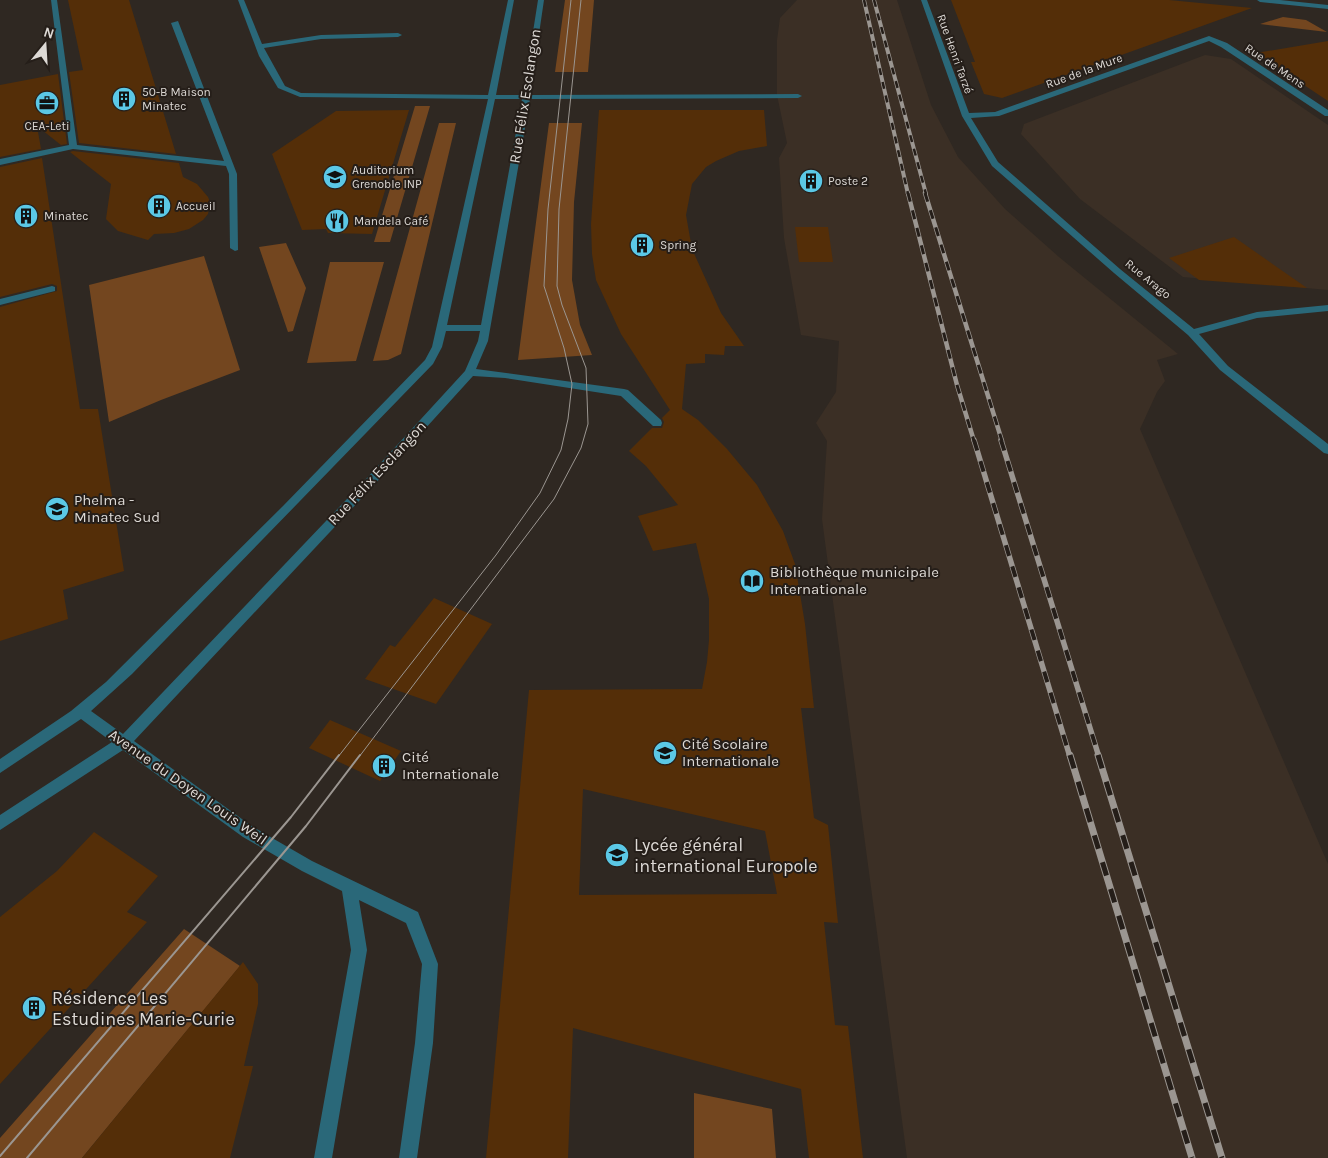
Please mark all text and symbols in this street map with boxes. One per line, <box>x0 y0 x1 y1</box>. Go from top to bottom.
street label: Rue Henri Tarzé <box>934 12 976 96</box>
north arrow <box>20 20 70 70</box>
text: N <box>41 23 56 43</box>
street label: Rue Félix Esclangon <box>505 27 545 165</box>
street label: Rue de Mens <box>1242 41 1308 91</box>
street label: Rue de la Mure <box>1044 51 1124 91</box>
place label: 50-B Maison Minatec <box>142 85 211 113</box>
building icon: 50-B Maison Minatec <box>111 86 137 112</box>
office icon: CEA-Leti <box>34 90 60 116</box>
place label: CEA-Leti <box>24 119 70 133</box>
place label: Auditorium Grenoble INP <box>352 163 422 191</box>
school or university icon: Auditorium Grenoble INP <box>322 164 348 190</box>
building icon: Poste 2 <box>798 168 824 194</box>
place label: Poste 2 <box>828 174 868 188</box>
building icon: Accueil <box>146 193 172 219</box>
place label: Accueil <box>176 199 216 213</box>
building icon: Minatec <box>13 203 39 229</box>
restaurant icon: Mandela Café <box>324 208 350 234</box>
place label: Minatec <box>44 209 88 223</box>
place label: Mandela Café <box>354 214 428 228</box>
building icon: Spring <box>629 232 655 258</box>
place label: Spring <box>660 238 696 252</box>
street label: Rue Arago <box>1122 256 1174 302</box>
street label: Rue Félix Esclangon <box>324 417 430 529</box>
place label: Phelma - Minatec Sud <box>74 491 160 526</box>
school or university icon: Phelma - Minatec Sud <box>44 496 70 522</box>
place label: Bibliothèque municipale Internationale <box>770 563 939 598</box>
library icon: Bibliothèque municipale Internationale <box>739 568 765 594</box>
street label: Avenue du Doyen Louis Weil <box>105 725 271 849</box>
place label: Cité Scolaire Internationale <box>682 735 779 770</box>
school or university icon: Cité Scolaire Internationale <box>652 740 678 766</box>
place label: Cité Internationale <box>402 748 499 783</box>
building icon: Cité Internationale <box>371 753 397 779</box>
place label: Lycée général international Europole <box>634 834 818 877</box>
school or university icon: Lycée général international Europole <box>604 842 630 868</box>
place label: Résidence Les Estudines Marie-Curie <box>52 987 235 1030</box>
building icon: Résidence Les Estudines Marie-Curie <box>21 995 47 1021</box>

